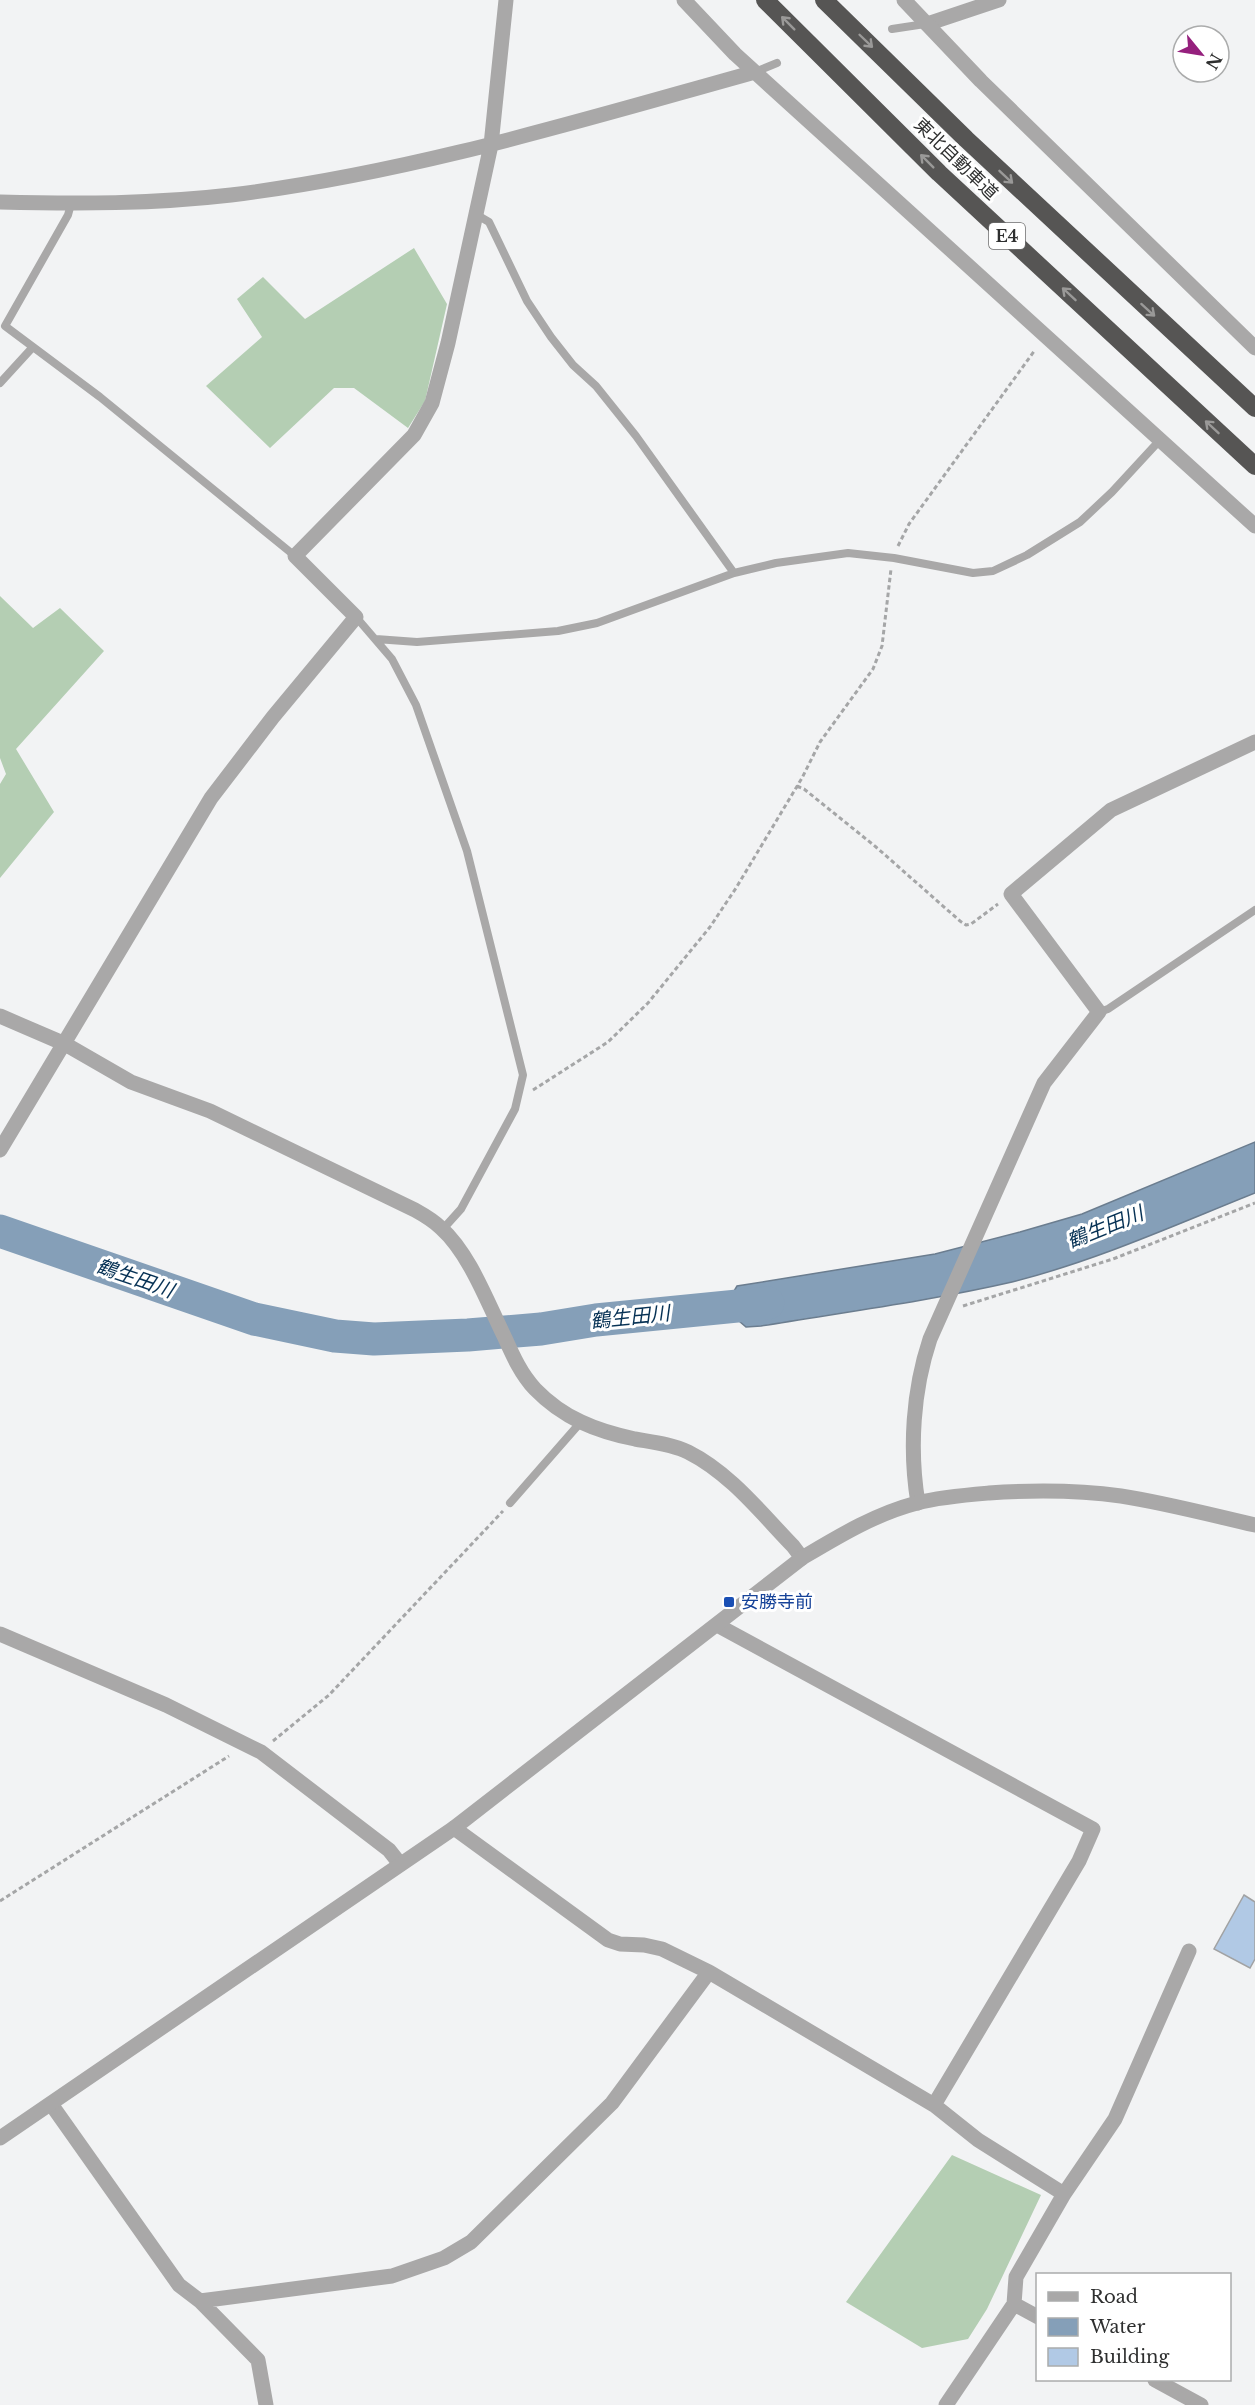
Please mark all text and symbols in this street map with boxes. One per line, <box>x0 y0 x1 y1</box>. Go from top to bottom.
one-way arrow <box>781 16 796 31</box>
north arrow <box>1171 24 1231 84</box>
one-way arrow <box>858 34 873 48</box>
text: N <box>1202 50 1226 73</box>
street label: 東北自動車道 <box>910 114 1002 204</box>
one-way arrow <box>919 153 934 168</box>
one-way arrow <box>998 170 1013 184</box>
road number: E4 <box>989 223 1025 249</box>
one-way arrow <box>1061 287 1076 302</box>
one-way arrow <box>1140 303 1155 317</box>
one-way arrow <box>1205 420 1220 434</box>
water label: 鶴生田川 <box>1063 1200 1148 1253</box>
water label: 鶴生田川 <box>93 1254 179 1303</box>
water label: 鶴生田川 <box>589 1301 673 1333</box>
place label: 安勝寺前 <box>741 1591 813 1613</box>
marker: 安勝寺前 <box>722 1595 736 1609</box>
legend <box>1036 2273 1231 2381</box>
text: Road <box>1090 2286 1138 2308</box>
text: Water <box>1089 2316 1146 2338</box>
text: Building <box>1090 2346 1169 2368</box>

